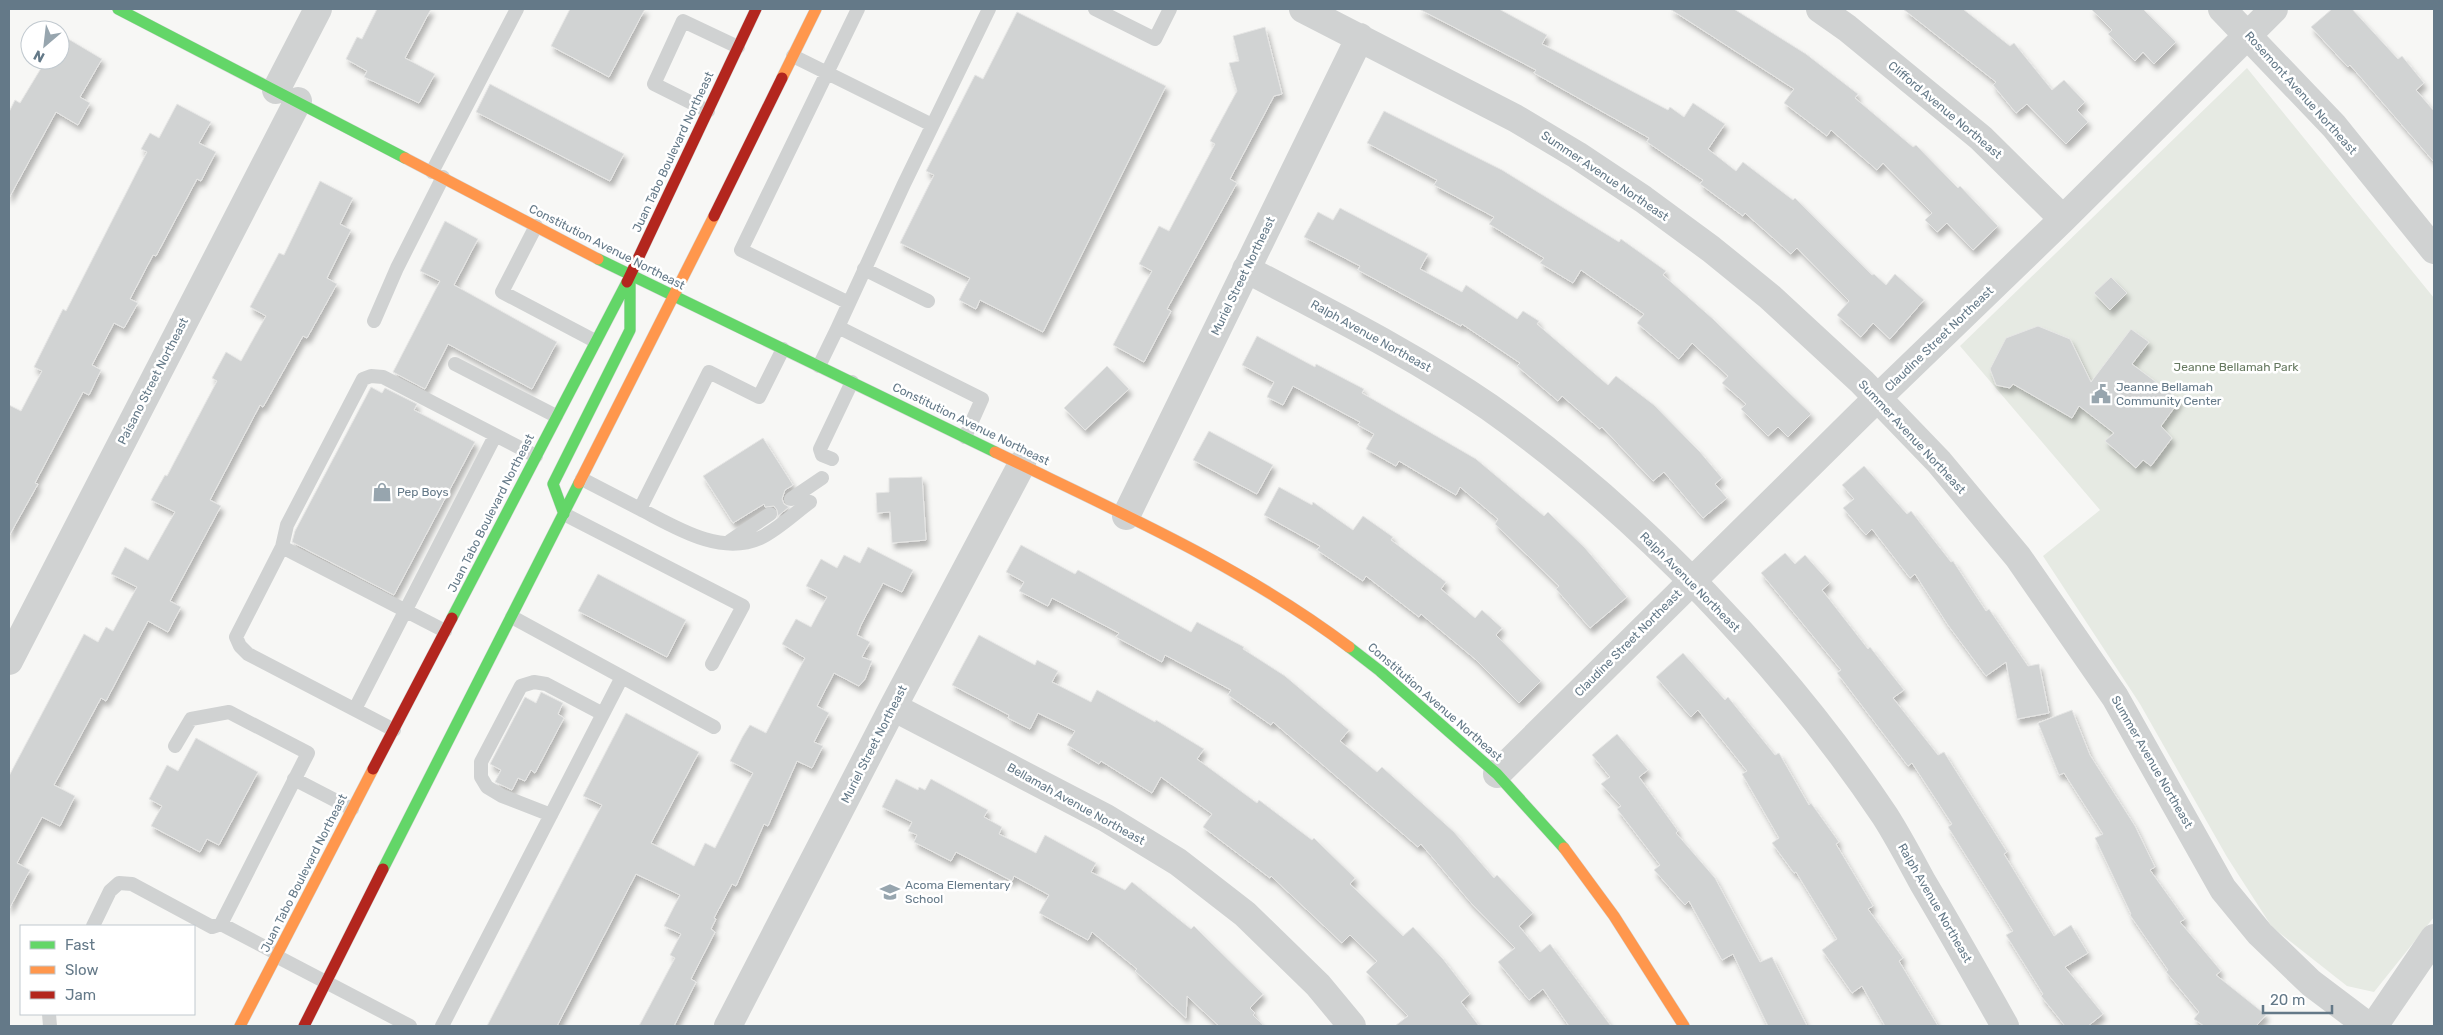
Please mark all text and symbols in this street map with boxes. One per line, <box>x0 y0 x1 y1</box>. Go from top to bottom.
north arrow <box>20 20 70 70</box>
street label: Rosemont Avenue Northeast <box>2242 29 2360 158</box>
text: N <box>31 46 48 66</box>
street label: Clifford Avenue Northeast <box>1885 58 2005 162</box>
street label: Juan Tabo Boulevard Northeast <box>630 69 717 235</box>
street label: Summer Avenue Northeast <box>1539 128 1672 224</box>
street label: Constitution Avenue Northeast <box>527 201 688 293</box>
street label: Muriel Street Northeast <box>1208 214 1278 338</box>
street label: Claudine Street Northeast <box>1882 283 1996 395</box>
street label: Ralph Avenue Northeast <box>1308 297 1434 375</box>
street label: Paisano Street Northeast <box>115 315 191 447</box>
park label: Jeanne Bellamah Park <box>2174 360 2299 374</box>
street label: Summer Avenue Northeast <box>1856 377 1969 497</box>
street label: Constitution Avenue Northeast <box>890 380 1052 468</box>
place label: Jeanne Bellamah Community Center <box>2116 380 2222 408</box>
public building icon: Jeanne Bellamah Community Center <box>2090 383 2112 405</box>
street label: Juan Tabo Boulevard Northeast <box>445 431 537 594</box>
shop icon: Pep Boys <box>371 481 393 503</box>
place label: Pep Boys <box>397 485 449 499</box>
street label: Ralph Avenue Northeast <box>1637 529 1743 635</box>
street label: Claudine Street Northeast <box>1572 586 1685 699</box>
street label: Constitution Avenue Northeast <box>1365 640 1505 764</box>
street label: Muriel Street Northeast <box>838 682 910 805</box>
street label: Summer Avenue Northeast <box>2108 693 2196 831</box>
street label: Bellamah Avenue Northeast <box>1005 760 1148 848</box>
street label: Juan Tabo Boulevard Northeast <box>258 791 350 954</box>
street label: Ralph Avenue Northeast <box>1895 841 1975 965</box>
place label: Acoma Elementary School <box>905 878 1011 906</box>
school or university icon: Acoma Elementary School <box>879 881 901 903</box>
legend <box>20 925 195 1015</box>
text: Fast <box>65 936 95 954</box>
text: Slow <box>65 961 98 979</box>
scale bar <box>2263 982 2332 1014</box>
text: Jam <box>65 986 96 1004</box>
text: 20 m <box>2270 991 2305 1009</box>

